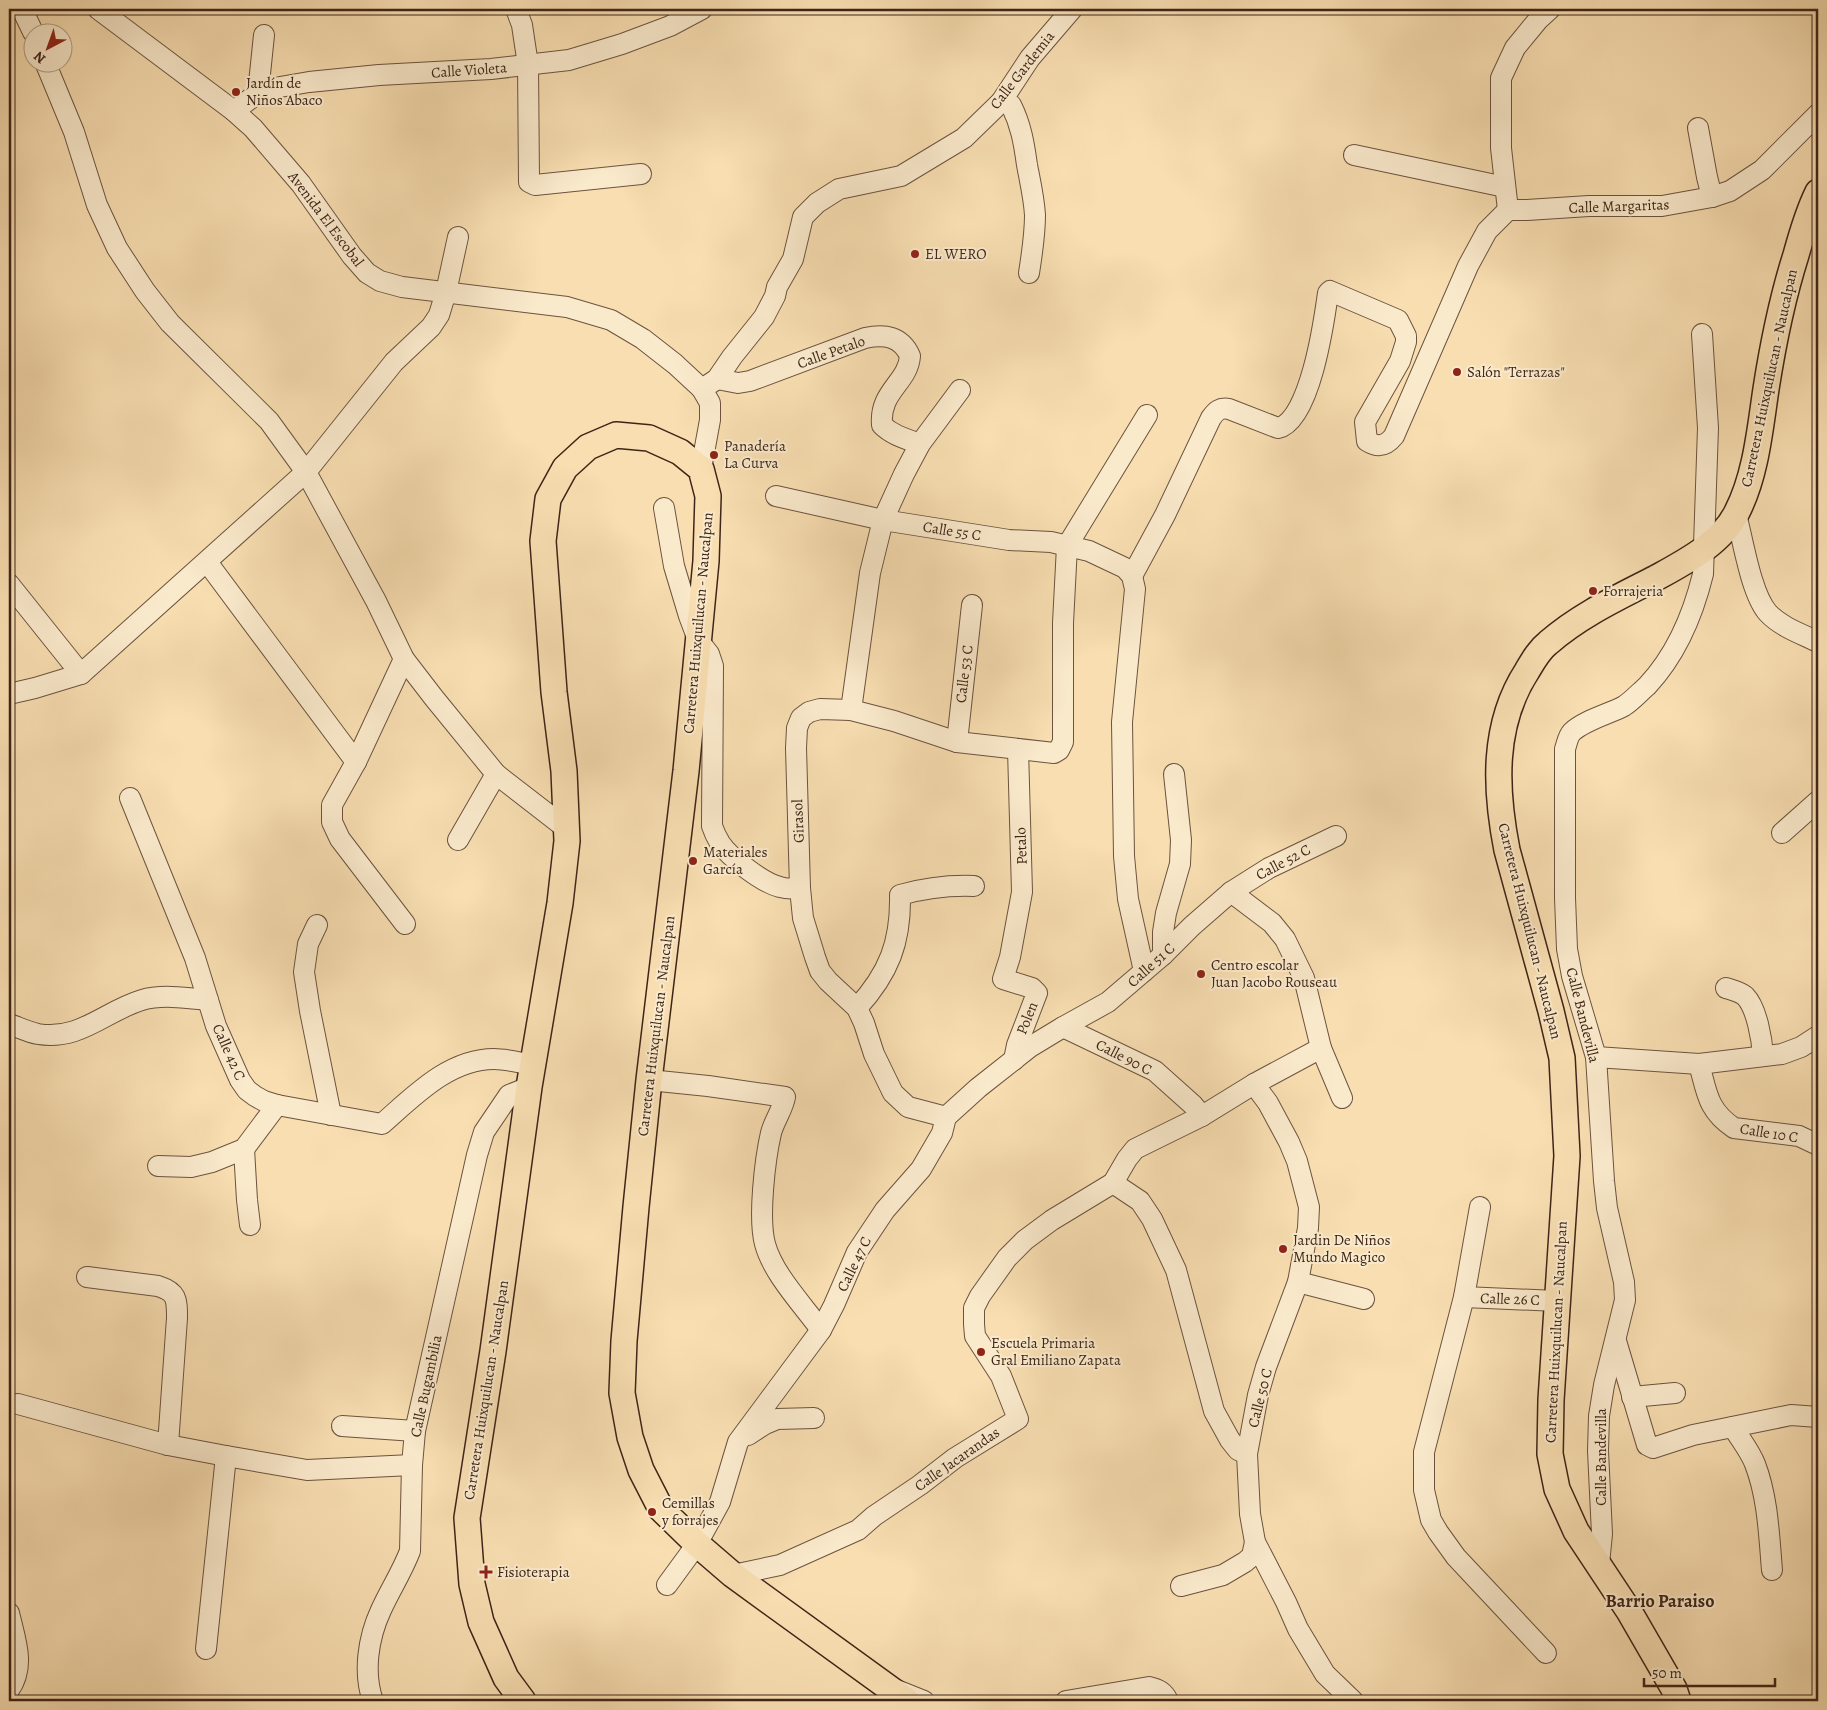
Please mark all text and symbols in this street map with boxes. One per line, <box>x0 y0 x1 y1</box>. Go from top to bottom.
north arrow <box>22 22 72 72</box>
street label: Calle Gardemia <box>985 27 1059 113</box>
text: N <box>30 47 50 68</box>
street label: Calle Violeta <box>430 57 508 83</box>
place label: Jardín de Niños Abaco <box>246 73 322 110</box>
marker: Jardín de Niños Abaco <box>230 86 242 98</box>
street label: Avenida El Escobal <box>283 167 369 271</box>
street label: Calle Margaritas <box>1568 194 1670 218</box>
place label: EL WERO <box>925 244 987 264</box>
marker: EL WERO <box>909 248 921 260</box>
street label: Carretera Huixquilucan - Naucalpan <box>1736 267 1802 489</box>
street label: Calle Petalo <box>794 330 868 374</box>
place label: Salón "Terrazas" <box>1467 362 1565 382</box>
marker: Salón "Terrazas" <box>1451 366 1463 378</box>
place label: Panadería La Curva <box>724 436 786 473</box>
marker: Panadería La Curva <box>708 449 720 461</box>
street label: Carretera Huixquilucan - Naucalpan <box>678 512 718 734</box>
street label: Calle 55 C <box>921 517 983 545</box>
place label: Forrajeria <box>1603 581 1663 601</box>
marker: Forrajeria <box>1587 585 1599 597</box>
street label: Calle 53 C <box>951 644 977 704</box>
street label: Girasol <box>787 798 809 843</box>
street label: Carretera Huixquilucan - Naucalpan <box>1493 821 1567 1041</box>
street label: Petalo <box>1010 827 1032 865</box>
street label: Calle 52 C <box>1252 839 1314 885</box>
place label: Materiales García <box>703 842 768 879</box>
marker: Materiales García <box>687 855 699 867</box>
street label: Carretera Huixquilucan - Naucalpan <box>633 915 679 1137</box>
street label: Calle 51 C <box>1123 938 1179 992</box>
place label: Centro escolar Juan Jacobo Rouseau <box>1211 955 1338 992</box>
street label: Calle Bandevilla <box>1561 965 1605 1065</box>
marker: Centro escolar Juan Jacobo Rouseau <box>1195 968 1207 980</box>
street label: Polen <box>1011 999 1043 1037</box>
street label: Calle 42 C <box>208 1021 250 1083</box>
street label: Calle 90 C <box>1092 1034 1156 1080</box>
street label: Calle 10 C <box>1738 1119 1800 1147</box>
street label: Carretera Huixquilucan - Naucalpan <box>1540 1221 1572 1443</box>
place label: Jardin De Niños Mundo Magico <box>1293 1230 1391 1267</box>
street label: Calle 47 C <box>832 1233 876 1295</box>
marker: Jardin De Niños Mundo Magico <box>1277 1243 1289 1255</box>
street label: Carretera Huixquilucan - Naucalpan <box>459 1279 513 1501</box>
street label: Calle 26 C <box>1480 1288 1540 1310</box>
street label: Calle Bugambilia <box>405 1333 447 1439</box>
place label: Escuela Primaria Gral Emiliano Zapata <box>991 1333 1121 1370</box>
marker: Escuela Primaria Gral Emiliano Zapata <box>975 1346 987 1358</box>
street label: Calle 50 C <box>1243 1366 1277 1430</box>
street label: Calle Bandevilla <box>1591 1408 1611 1506</box>
street label: Calle Jacarandas <box>910 1422 1004 1496</box>
place label: Cemillas y forrajes <box>661 1493 719 1530</box>
marker: Cemillas y forrajes <box>646 1506 658 1518</box>
place label: Fisioterapia <box>497 1562 570 1582</box>
marker: Fisioterapia <box>479 1565 493 1579</box>
district label: Barrio Paraiso <box>1606 1589 1714 1613</box>
scale bar <box>1644 1655 1776 1687</box>
text: 50 m <box>1652 1663 1682 1683</box>

